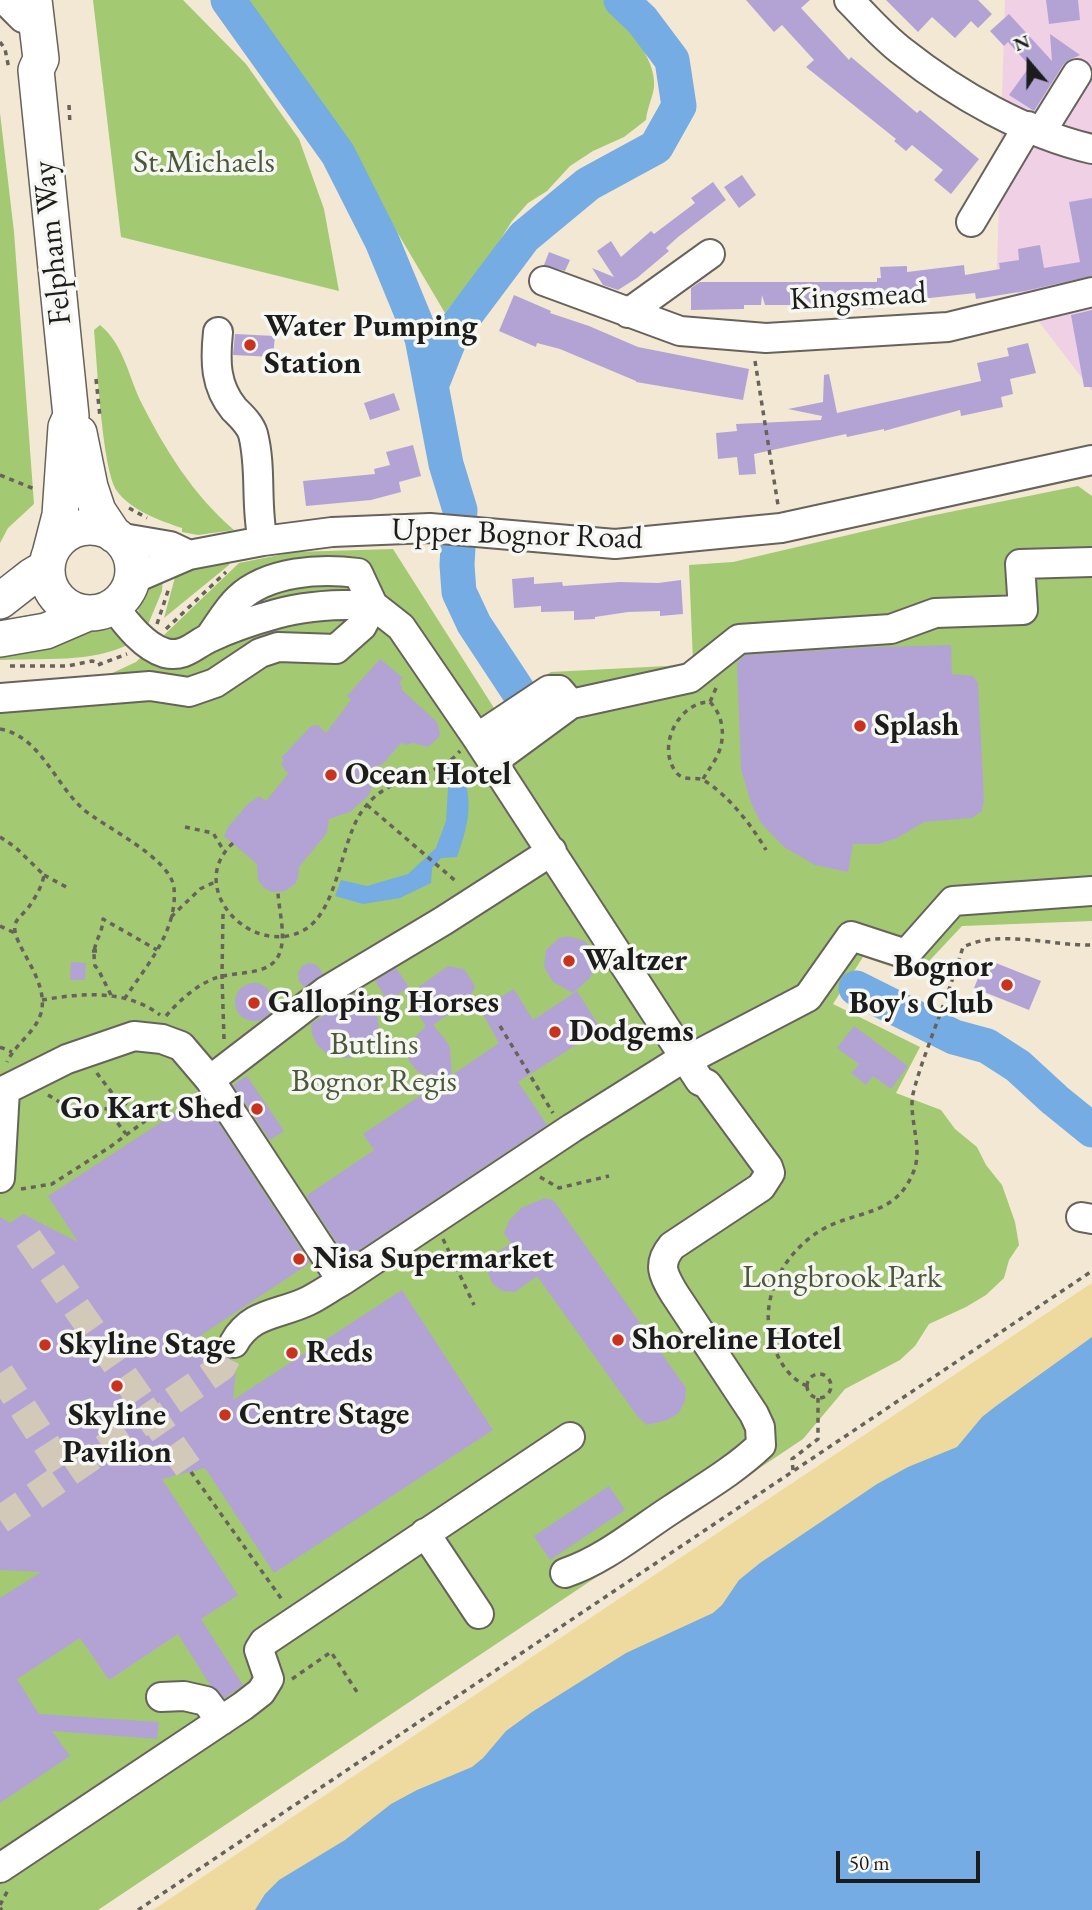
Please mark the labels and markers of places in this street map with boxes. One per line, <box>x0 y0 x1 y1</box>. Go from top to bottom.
place label: Water Pumping Station <box>264 308 477 383</box>
marker: Water Pumping Station <box>242 337 258 353</box>
place label: Splash <box>874 707 960 745</box>
marker: Splash <box>852 718 868 734</box>
place label: Ocean Hotel <box>345 756 511 794</box>
marker: Ocean Hotel <box>323 767 339 783</box>
place label: Waltzer <box>583 942 687 980</box>
place label: Bognor Boy's Club <box>849 948 993 1023</box>
marker: Waltzer <box>561 953 577 969</box>
marker: Bognor Boy's Club <box>999 977 1015 993</box>
place label: Galloping Horses <box>268 984 499 1022</box>
marker: Galloping Horses <box>246 995 262 1011</box>
place label: Dodgems <box>569 1013 694 1051</box>
marker: Dodgems <box>547 1024 563 1040</box>
place label: Go Kart Shed <box>60 1090 243 1128</box>
marker: Go Kart Shed <box>249 1101 265 1117</box>
place label: Nisa Supermarket <box>313 1240 554 1278</box>
marker: Nisa Supermarket <box>291 1251 307 1267</box>
place label: Shoreline Hotel <box>632 1321 842 1359</box>
place label: Skyline Stage <box>59 1326 236 1364</box>
marker: Shoreline Hotel <box>610 1332 626 1348</box>
place label: Reds <box>306 1334 373 1372</box>
marker: Skyline Stage <box>37 1337 53 1353</box>
marker: Reds <box>284 1345 300 1361</box>
marker: Skyline Pavilion <box>109 1378 125 1394</box>
place label: Centre Stage <box>239 1396 409 1434</box>
place label: Skyline Pavilion <box>62 1397 172 1472</box>
marker: Centre Stage <box>217 1407 233 1423</box>

